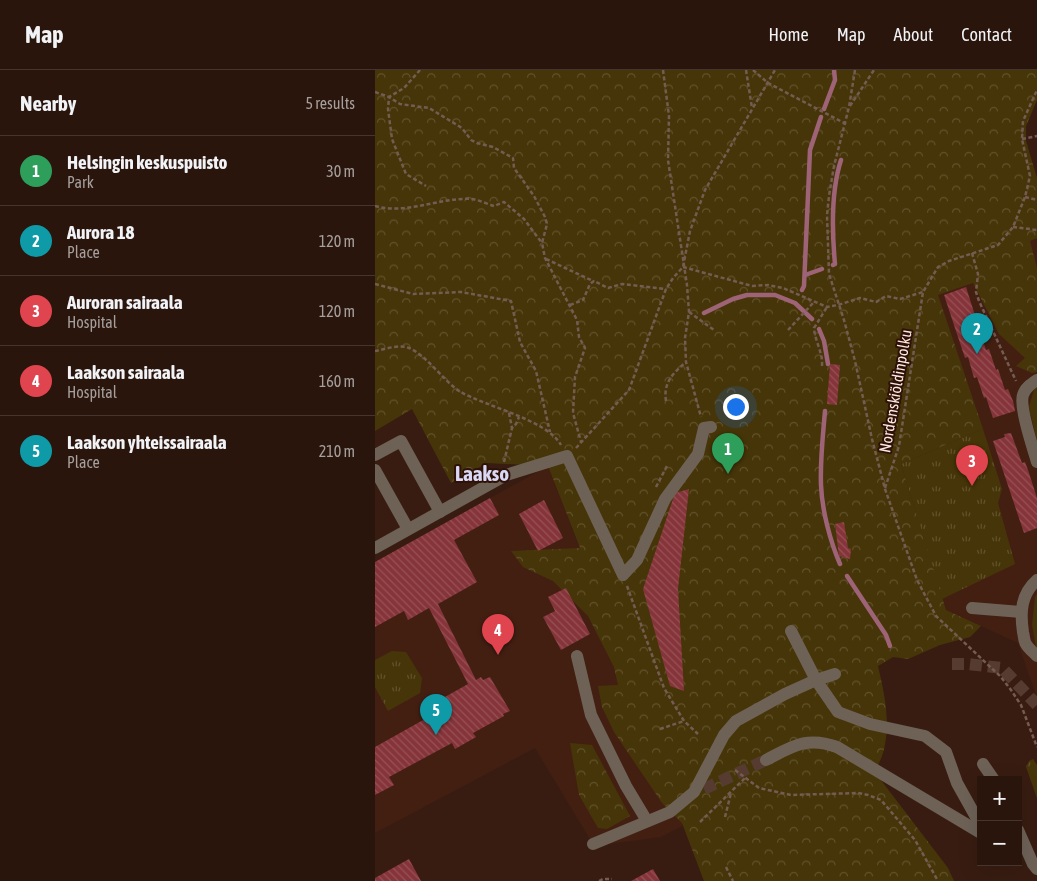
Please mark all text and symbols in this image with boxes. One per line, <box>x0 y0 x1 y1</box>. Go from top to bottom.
text: Map <box>25 21 64 48</box>
text: Home <box>769 24 809 45</box>
text: Map <box>837 24 866 45</box>
text: About <box>894 24 933 45</box>
text: Contact <box>961 24 1012 45</box>
text: Nearby <box>20 91 76 115</box>
text: 5 results <box>305 94 355 112</box>
text: Helsingin keskuspuisto <box>67 151 227 173</box>
text: 1 <box>32 162 40 180</box>
text: 30 m <box>326 162 355 180</box>
text: Park <box>67 173 94 191</box>
text: Aurora 18 <box>67 221 135 243</box>
text: 2 <box>32 232 40 250</box>
text: 120 m <box>319 232 355 250</box>
text: Place <box>67 243 100 261</box>
text: Auroran sairaala <box>67 291 183 313</box>
text: 3 <box>32 302 40 320</box>
text: 120 m <box>319 302 355 320</box>
text: Hospital <box>67 313 117 331</box>
pin: 2 <box>961 313 993 354</box>
street label: Nordenskiöldinpolku <box>875 328 916 454</box>
text: Laakson sairaala <box>67 361 185 383</box>
text: 4 <box>32 372 40 390</box>
text: 160 m <box>319 372 355 390</box>
text: Hospital <box>67 383 117 401</box>
your location <box>723 394 749 420</box>
text: Laakson yhteissairaala <box>67 431 227 453</box>
pin: 1 <box>712 433 744 474</box>
text: 5 <box>32 442 40 460</box>
text: 210 m <box>319 442 355 460</box>
pin: 3 <box>956 445 988 486</box>
text: Place <box>67 453 100 471</box>
district label: Laakso <box>455 461 509 485</box>
pin: 4 <box>482 614 514 655</box>
pin: 5 <box>420 694 452 735</box>
map controls <box>977 776 1022 866</box>
button: + <box>977 776 1022 821</box>
button: − <box>977 821 1022 866</box>

